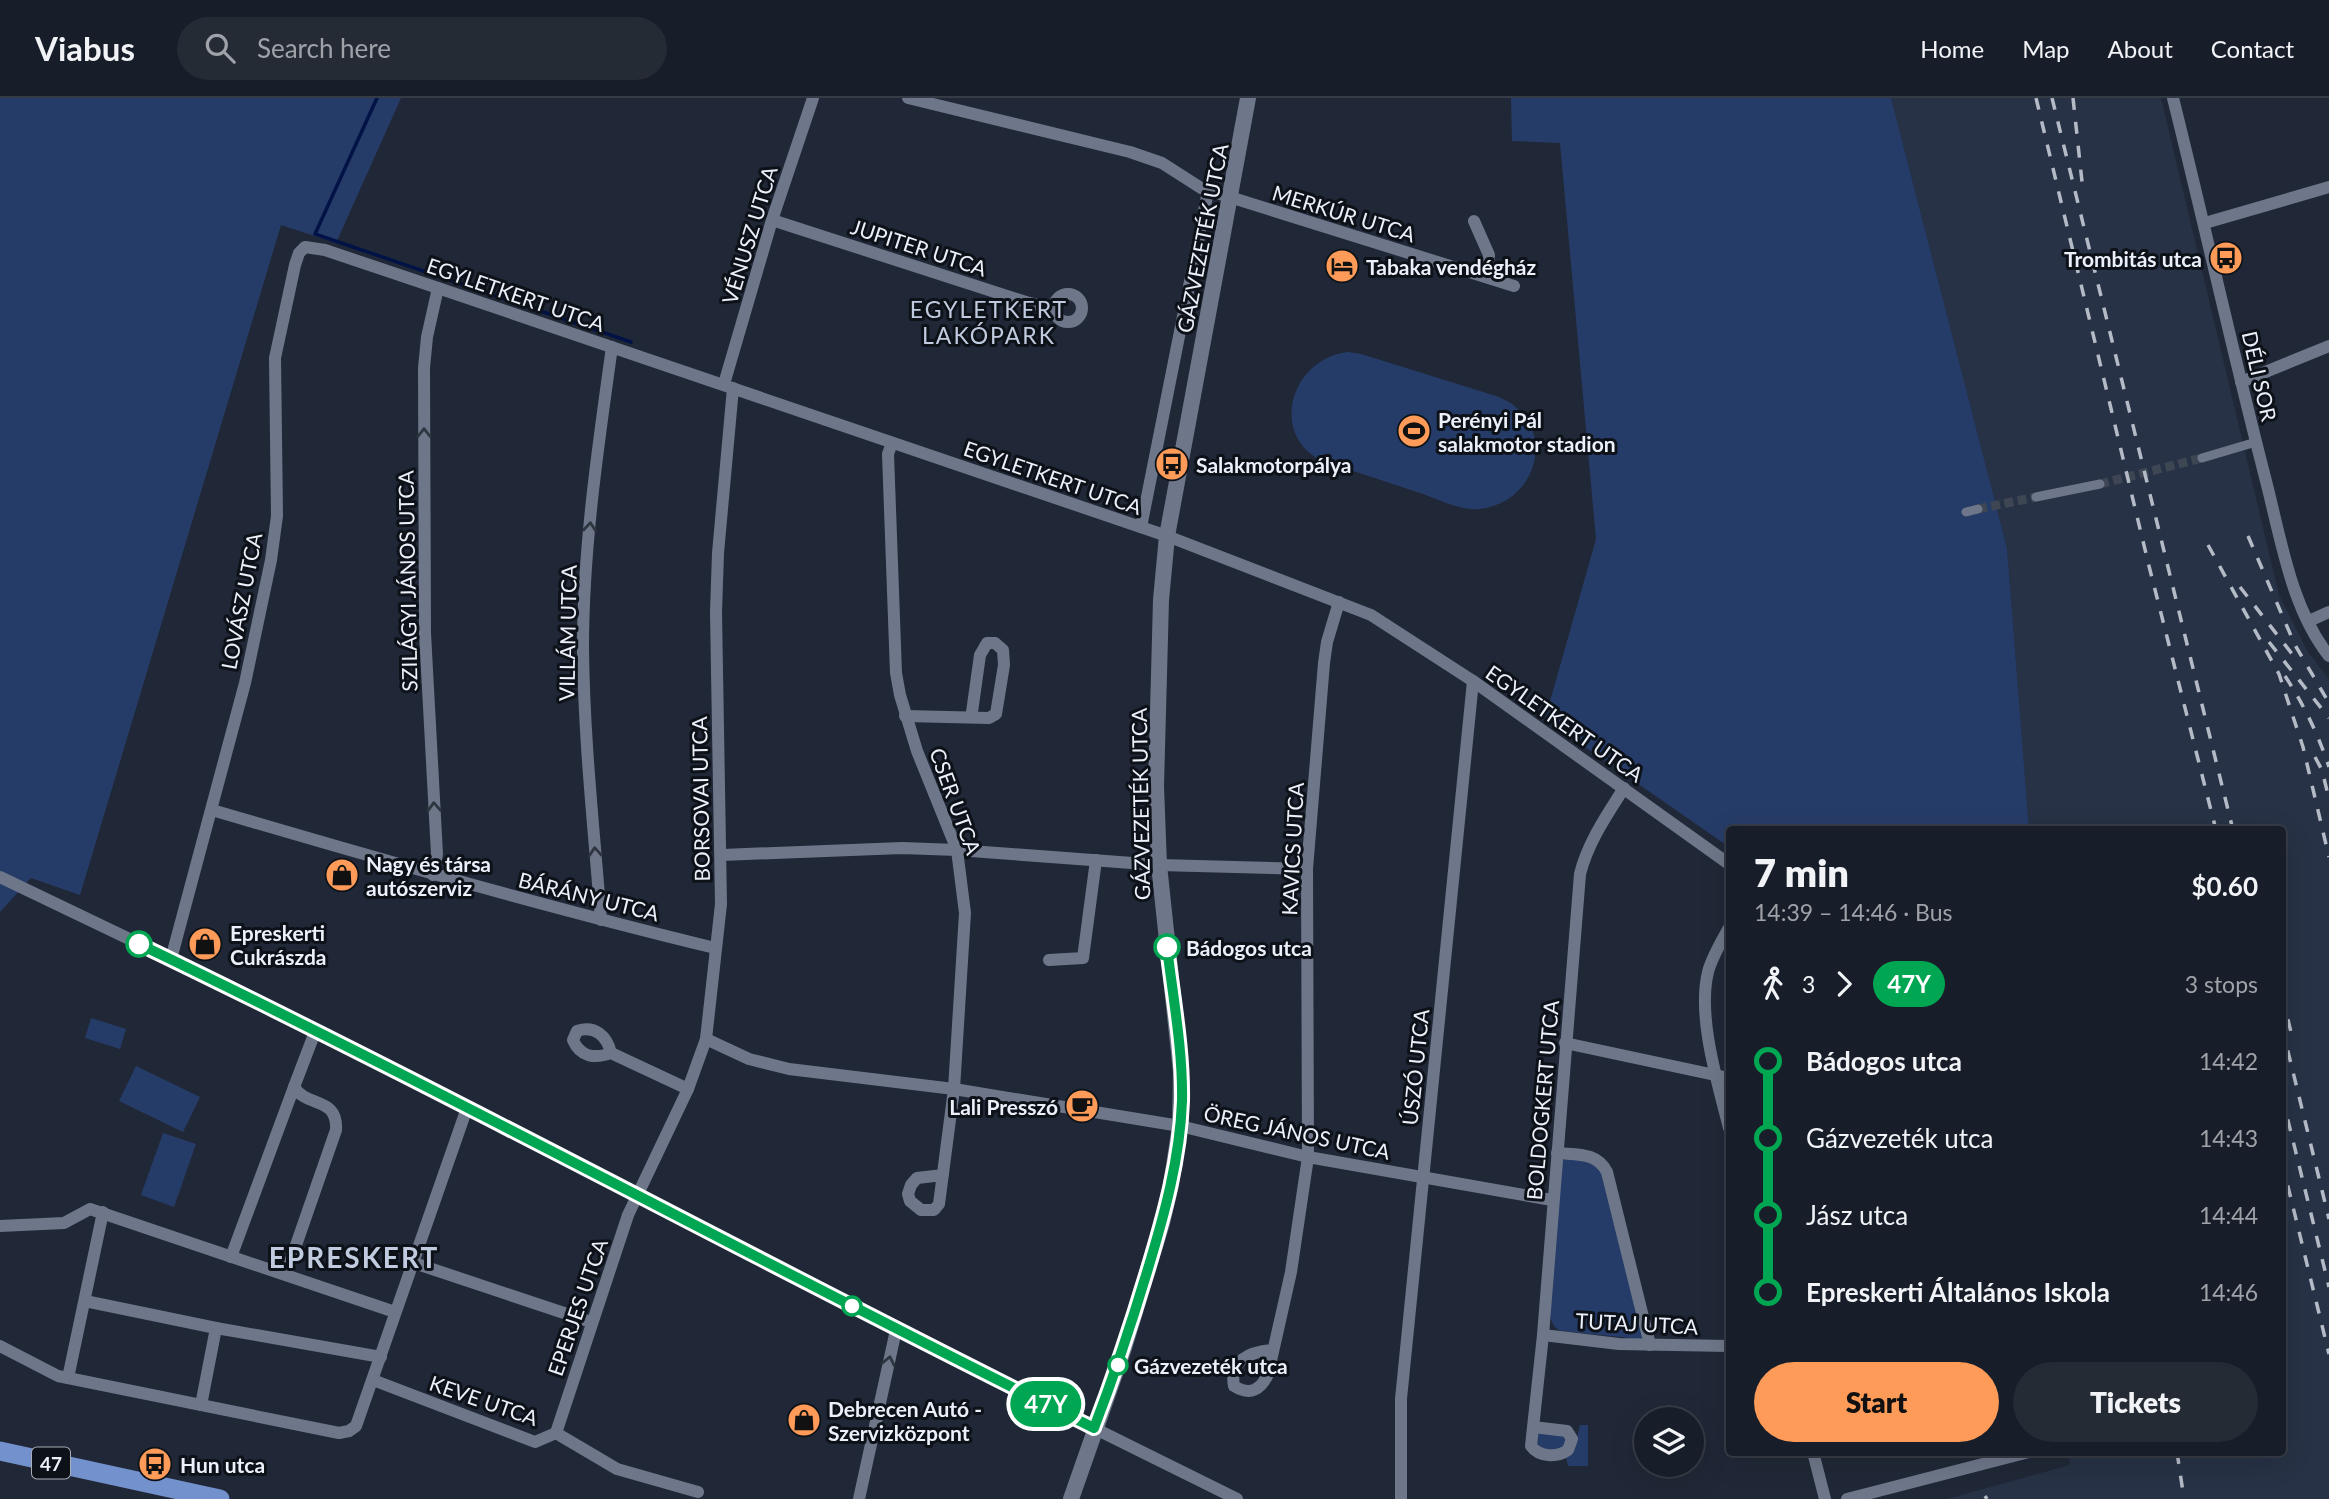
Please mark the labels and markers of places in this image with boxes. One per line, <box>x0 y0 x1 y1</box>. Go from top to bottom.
bus stop icon: Trombitás utca <box>2207 239 2245 277</box>
place label: Trombitás utca <box>2064 246 2202 271</box>
hotel icon: Tabaka vendégház <box>1323 247 1361 285</box>
place label: Tabaka vendégház <box>1366 254 1537 279</box>
place label: Perényi Pál salakmotor stadion <box>1438 407 1616 456</box>
sports icon: Perényi Pál salakmotor stadion <box>1395 412 1433 450</box>
bus stop icon: Salakmotorpálya <box>1153 445 1191 483</box>
place label: Salakmotorpálya <box>1196 452 1352 477</box>
place label: Nagy és társa autószerviz <box>366 851 491 900</box>
shop icon: Nagy és társa autószerviz <box>323 856 361 894</box>
place label: Epreskerti Cukrászda <box>230 920 326 969</box>
shop icon: Epreskerti Cukrászda <box>186 925 224 963</box>
unlabelled marker <box>126 931 152 957</box>
marker: Bádogos utca <box>1154 934 1180 960</box>
place label: Bádogos utca <box>1186 935 1312 960</box>
cafe icon: Lali Presszó <box>1063 1087 1101 1125</box>
place label: Lali Presszó <box>949 1094 1058 1119</box>
unlabelled marker <box>842 1296 862 1316</box>
place label: Gázvezeték utca <box>1134 1353 1288 1378</box>
marker: Gázvezeték utca <box>1108 1355 1128 1375</box>
place label: Debrecen Autó - Szervizközpont <box>828 1396 982 1445</box>
shop icon: Debrecen Autó - Szervizközpont <box>785 1401 823 1439</box>
bus stop icon: Hun utca <box>136 1445 174 1483</box>
place label: Hun utca <box>180 1452 265 1477</box>

